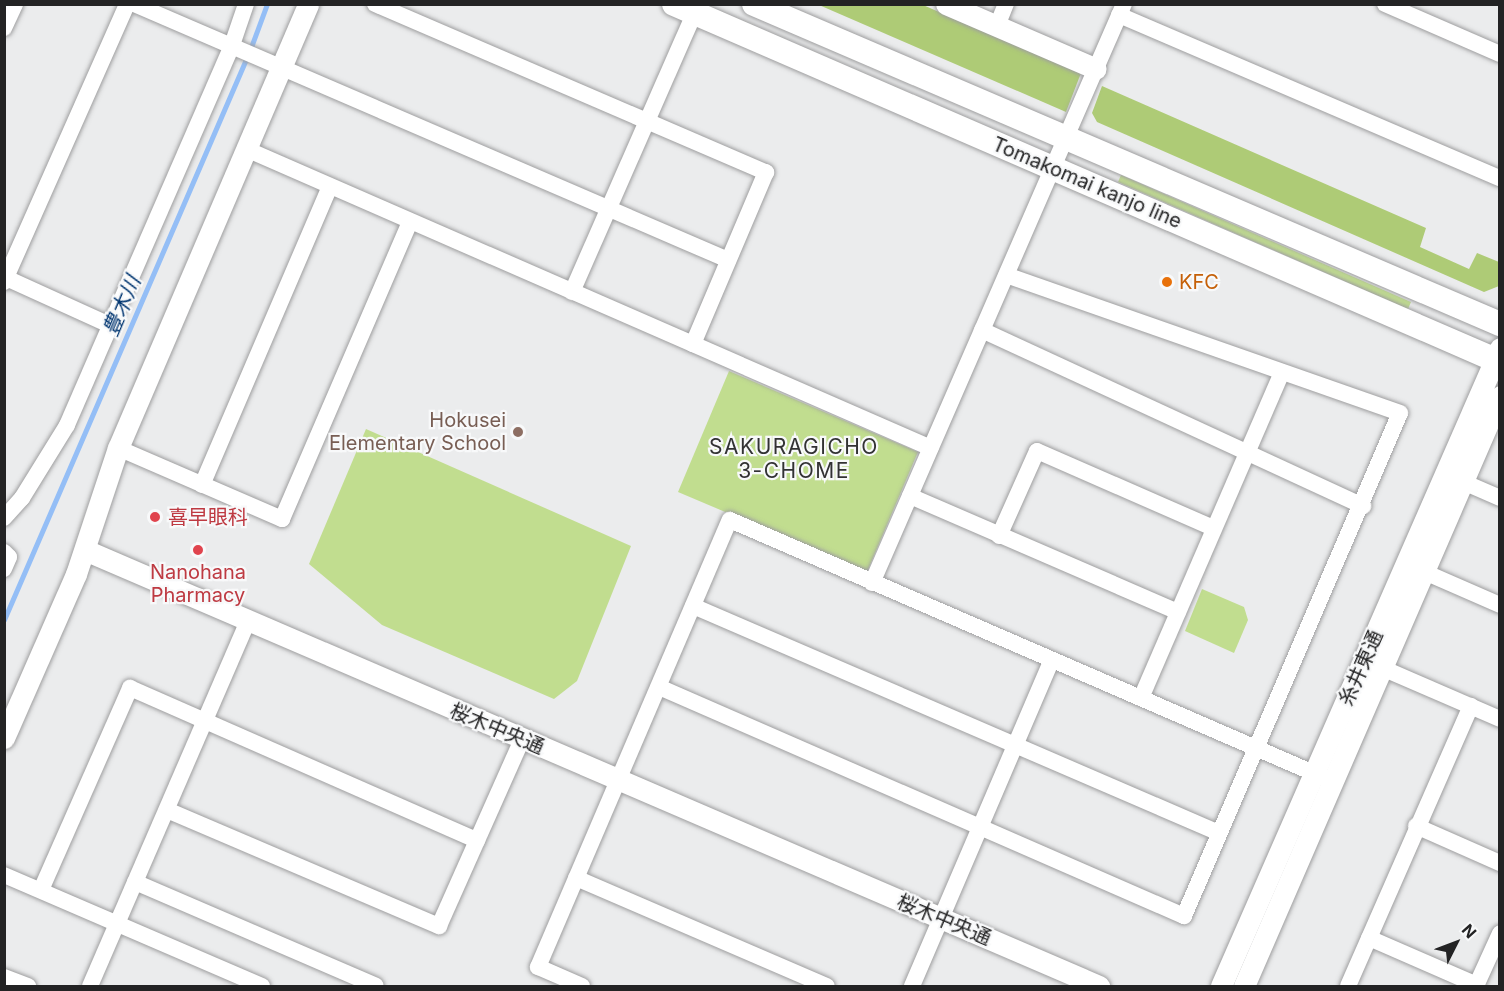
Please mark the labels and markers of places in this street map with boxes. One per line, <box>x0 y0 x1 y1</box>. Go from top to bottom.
place label: KFC <box>1179 270 1219 294</box>
marker: KFC <box>1160 275 1174 289</box>
place label: Hokusei Elementary School <box>329 408 506 455</box>
marker: Hokusei Elementary School <box>511 425 525 439</box>
place label: 喜早眼科 <box>168 505 248 529</box>
marker: 喜早眼科 <box>146 508 164 526</box>
marker: Nanohana Pharmacy <box>191 543 205 557</box>
place label: Nanohana Pharmacy <box>150 560 246 607</box>

